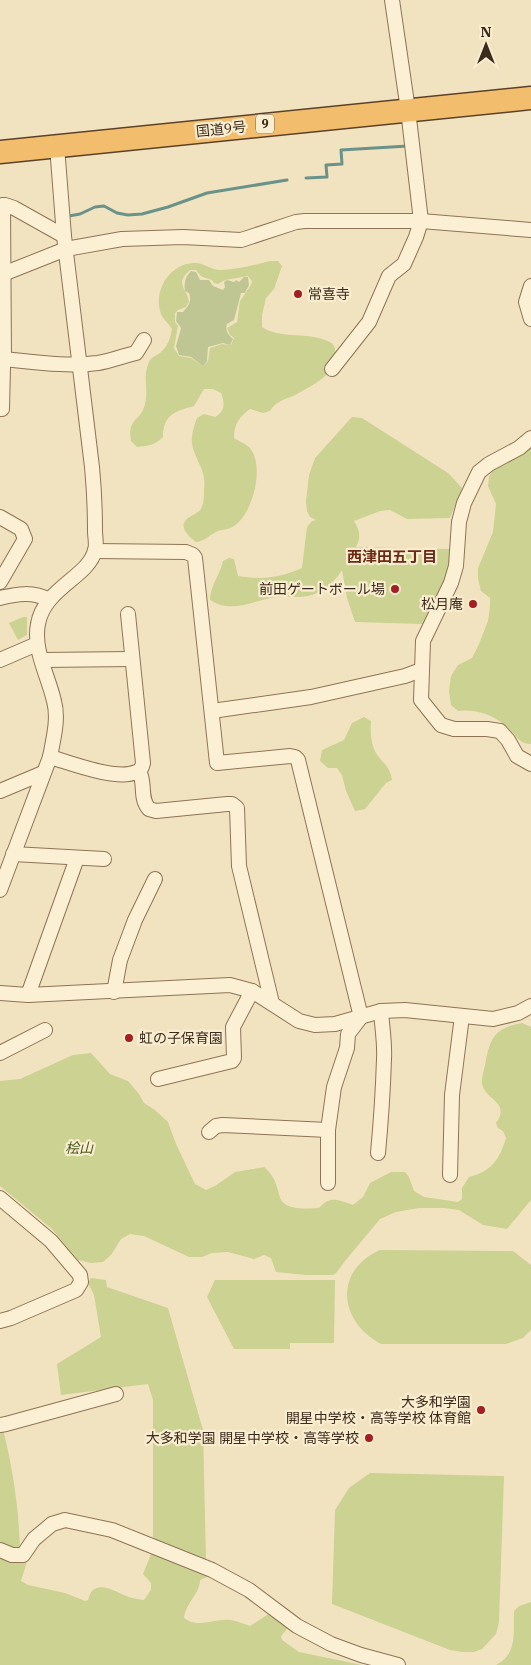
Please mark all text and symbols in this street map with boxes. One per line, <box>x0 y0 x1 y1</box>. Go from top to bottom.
north arrow <box>461 20 511 70</box>
text: N <box>480 23 492 41</box>
road number: 9 <box>256 115 274 134</box>
street label: 国道9号 <box>195 117 247 141</box>
place label: 常喜寺 <box>308 285 350 303</box>
marker: 常喜寺 <box>292 288 304 300</box>
district label: 西津田五丁目 <box>347 547 437 566</box>
place label: 前田ゲートボール場 <box>259 580 385 598</box>
marker: 前田ゲートボール場 <box>389 583 401 595</box>
place label: 松月庵 <box>421 595 463 613</box>
marker: 松月庵 <box>467 598 479 610</box>
place label: 虹の子保育園 <box>139 1029 223 1047</box>
marker: 虹の子保育園 <box>123 1032 135 1044</box>
park label: 桧山 <box>65 1139 94 1157</box>
place label: 大多和学園 開星中学校・高等学校 体育館 <box>286 1393 471 1427</box>
marker: 大多和学園 開星中学校・高等学校 体育館 <box>475 1404 487 1416</box>
place label: 大多和学園 開星中学校・高等学校 <box>146 1429 359 1447</box>
marker: 大多和学園 開星中学校・高等学校 <box>363 1432 375 1444</box>

